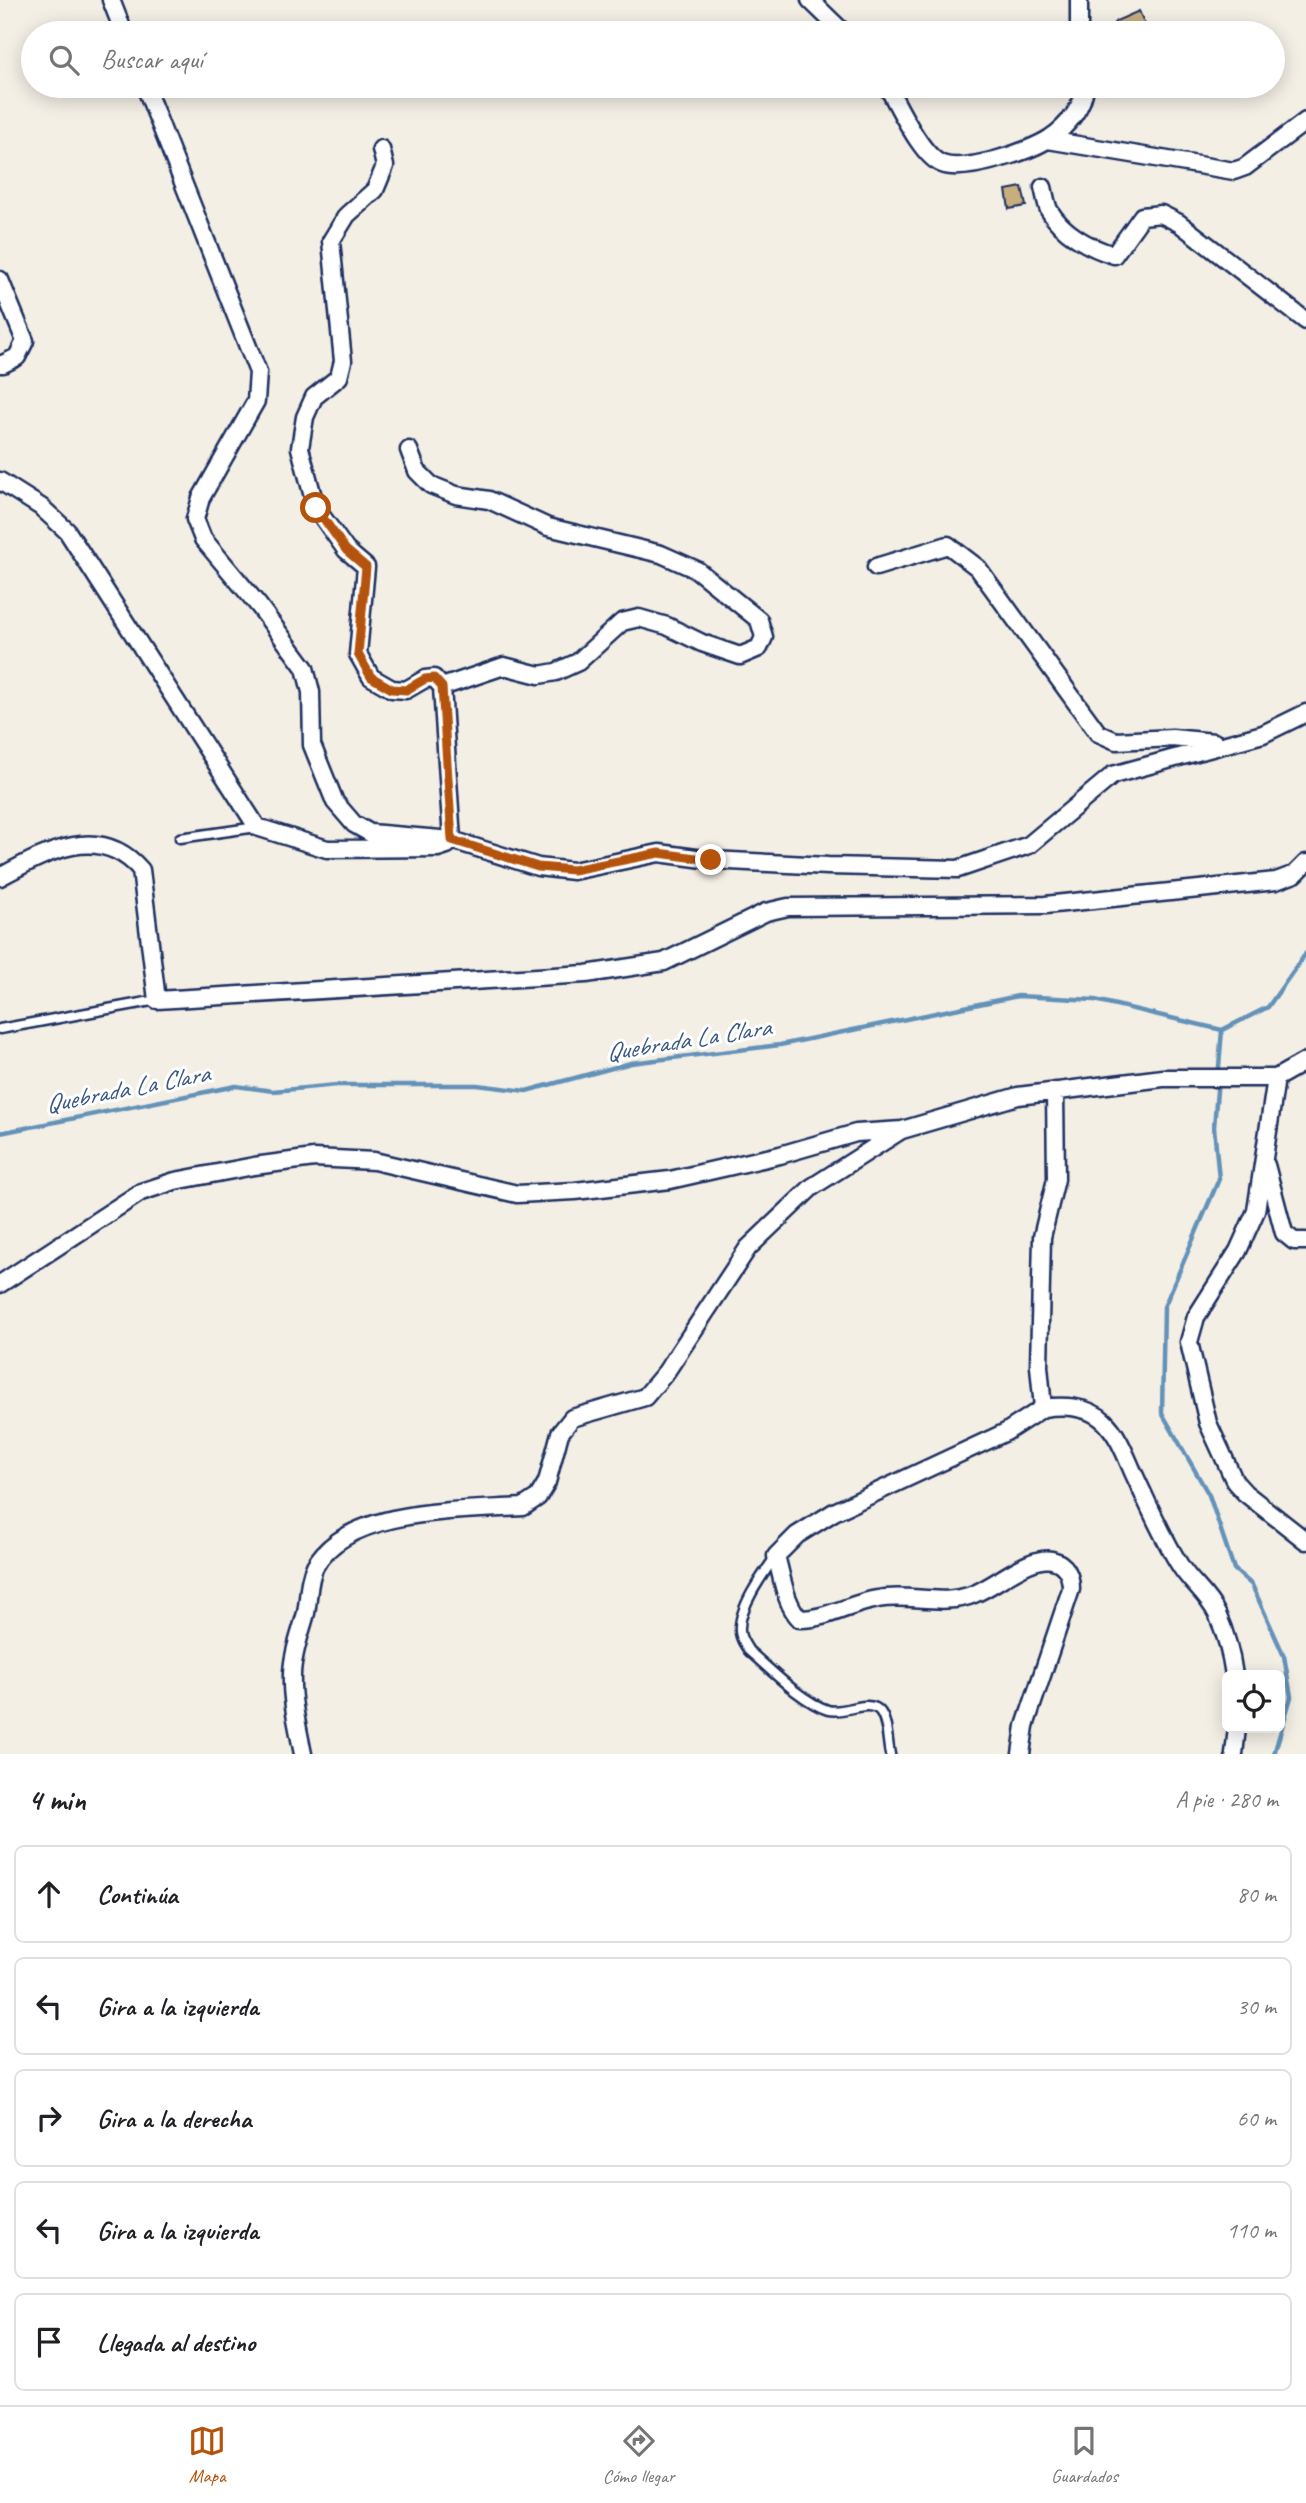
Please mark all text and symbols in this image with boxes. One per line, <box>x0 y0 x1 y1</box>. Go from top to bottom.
search box <box>21 21 1285 98</box>
icon: search <box>45 41 83 79</box>
text: Buscar aquí <box>101 43 203 76</box>
route start <box>300 492 331 523</box>
route end <box>695 844 726 875</box>
water label: Quebrada La Clara <box>603 1010 775 1069</box>
water label: Quebrada La Clara <box>42 1056 215 1121</box>
map controls <box>1222 1670 1285 1733</box>
button: locate <box>1222 1670 1285 1733</box>
text: 4 min <box>28 1781 85 1819</box>
text: A pie · 280 m <box>1175 1785 1278 1814</box>
icon: ahead <box>30 1875 68 1913</box>
text: Continúa <box>97 1878 178 1911</box>
text: 80 m <box>1237 1880 1276 1909</box>
icon: left <box>30 1987 68 2025</box>
text: Gira a la izquierda <box>97 1990 258 2023</box>
text: 30 m <box>1237 1992 1276 2021</box>
icon: right <box>30 2099 68 2137</box>
text: Gira a la derecha <box>97 2102 251 2135</box>
text: 60 m <box>1237 2104 1276 2133</box>
icon: left <box>30 2211 68 2249</box>
text: Gira a la izquierda <box>97 2214 258 2247</box>
text: 110 m <box>1227 2216 1276 2245</box>
icon: arrive <box>30 2323 68 2361</box>
text: Llegada al destino <box>97 2326 255 2359</box>
tab: Mapa <box>188 2422 226 2488</box>
tab: Cómo llegar <box>603 2422 675 2488</box>
tab: Guardados <box>1051 2422 1118 2488</box>

